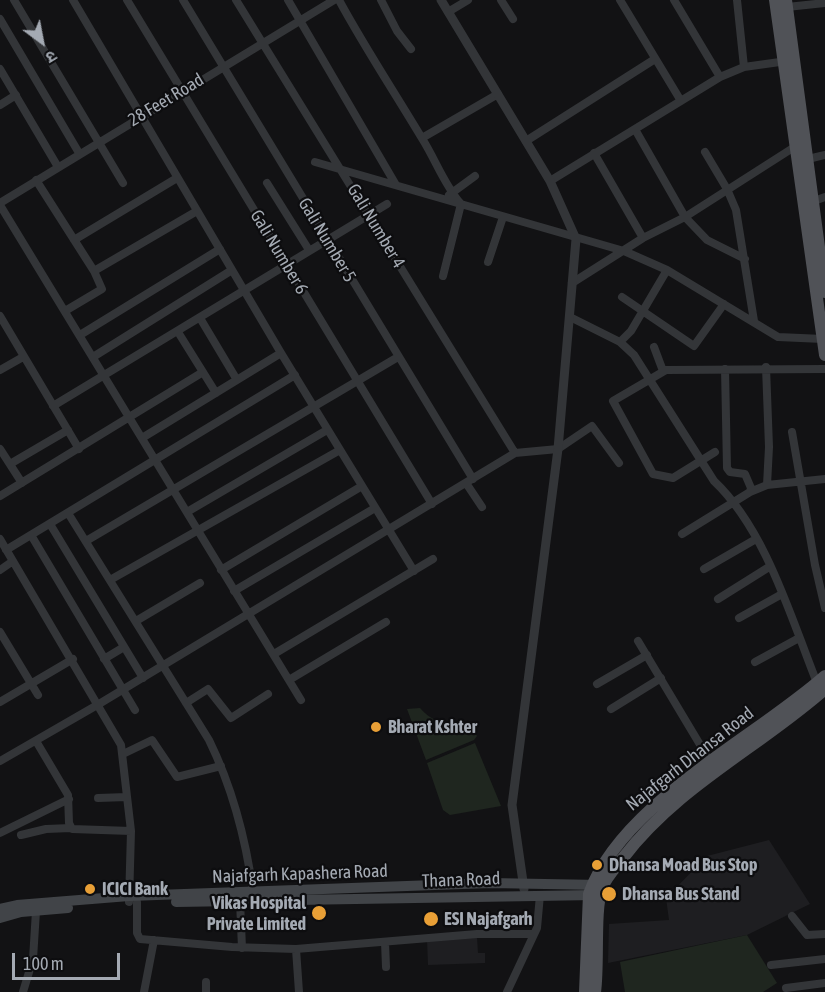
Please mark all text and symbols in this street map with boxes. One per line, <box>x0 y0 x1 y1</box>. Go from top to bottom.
north arrow <box>12 12 72 72</box>
text: उ <box>43 47 60 67</box>
street label: 28 Feet Road <box>124 69 208 131</box>
street label: Gali Number 4 <box>342 180 410 272</box>
street label: Gali Number 5 <box>293 194 361 286</box>
street label: Gali Number 6 <box>245 206 313 298</box>
street label: Najafgarh Dhansa Road <box>622 702 758 816</box>
place label: Bharat Kshter <box>388 716 477 738</box>
marker: Bharat Kshter <box>369 720 383 734</box>
place label: Dhansa Moad Bus Stop <box>609 854 758 876</box>
marker: Dhansa Moad Bus Stop <box>590 858 604 872</box>
street label: Najafgarh Kapashera Road <box>212 860 388 888</box>
street label: Thana Road <box>421 868 501 892</box>
place label: ICICI Bank <box>102 878 168 900</box>
marker: ICICI Bank <box>83 882 97 896</box>
place label: Dhansa Bus Stand <box>622 883 740 905</box>
marker: Dhansa Bus Stand <box>600 885 618 903</box>
place label: Vikas Hospital Private Limited <box>207 892 306 934</box>
marker: Vikas Hospital Private Limited <box>310 904 328 922</box>
place label: ESI Najafgarh <box>444 908 533 930</box>
marker: ESI Najafgarh <box>422 910 440 928</box>
scale bar <box>15 941 123 979</box>
text: 100 m <box>23 953 64 974</box>

